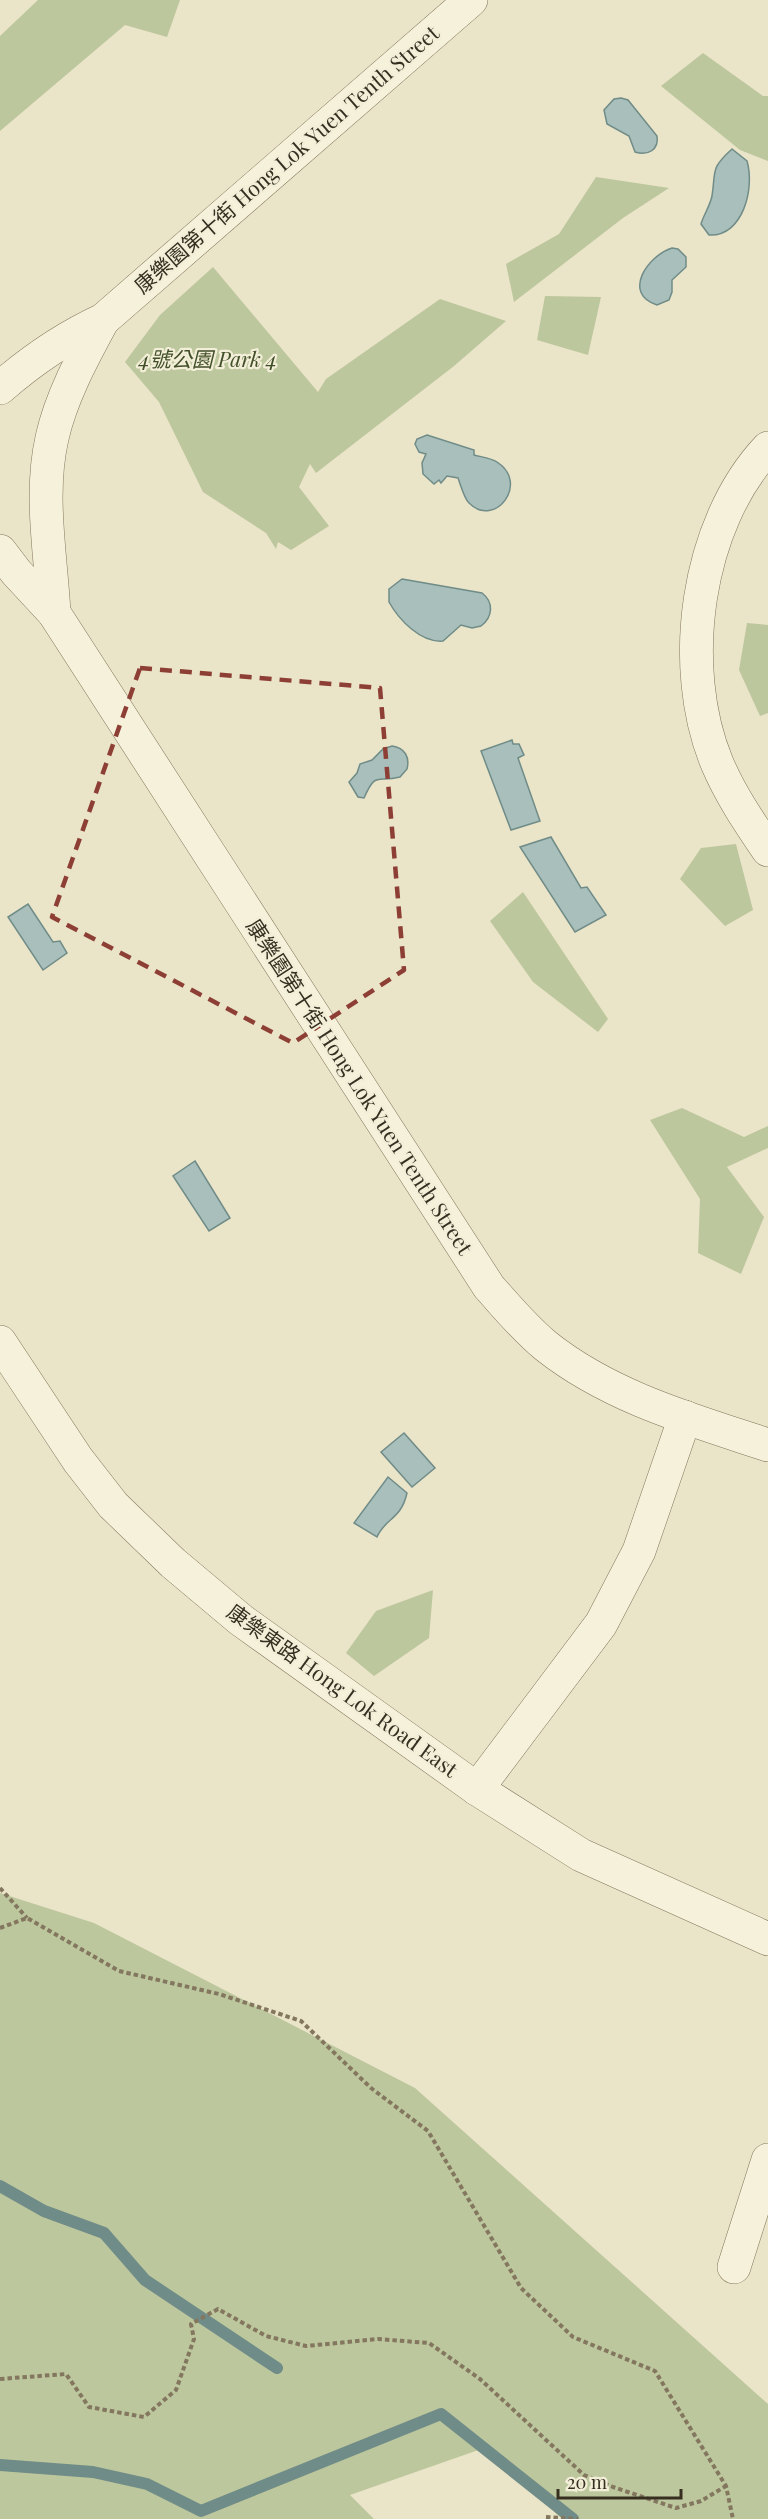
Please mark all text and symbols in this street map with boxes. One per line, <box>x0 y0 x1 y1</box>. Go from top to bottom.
street label: 康樂園第十街 Hong Lok Yuen Tenth Street <box>127 18 444 299</box>
park label: 4號公園 Park 4 <box>137 344 277 372</box>
street label: 康樂園第十街 Hong Lok Yuen Tenth Street <box>241 913 480 1260</box>
street label: 康樂東路 Hong Lok Road East <box>222 1596 464 1783</box>
scale bar <box>558 2462 681 2500</box>
text: 20 m <box>567 2470 607 2494</box>

